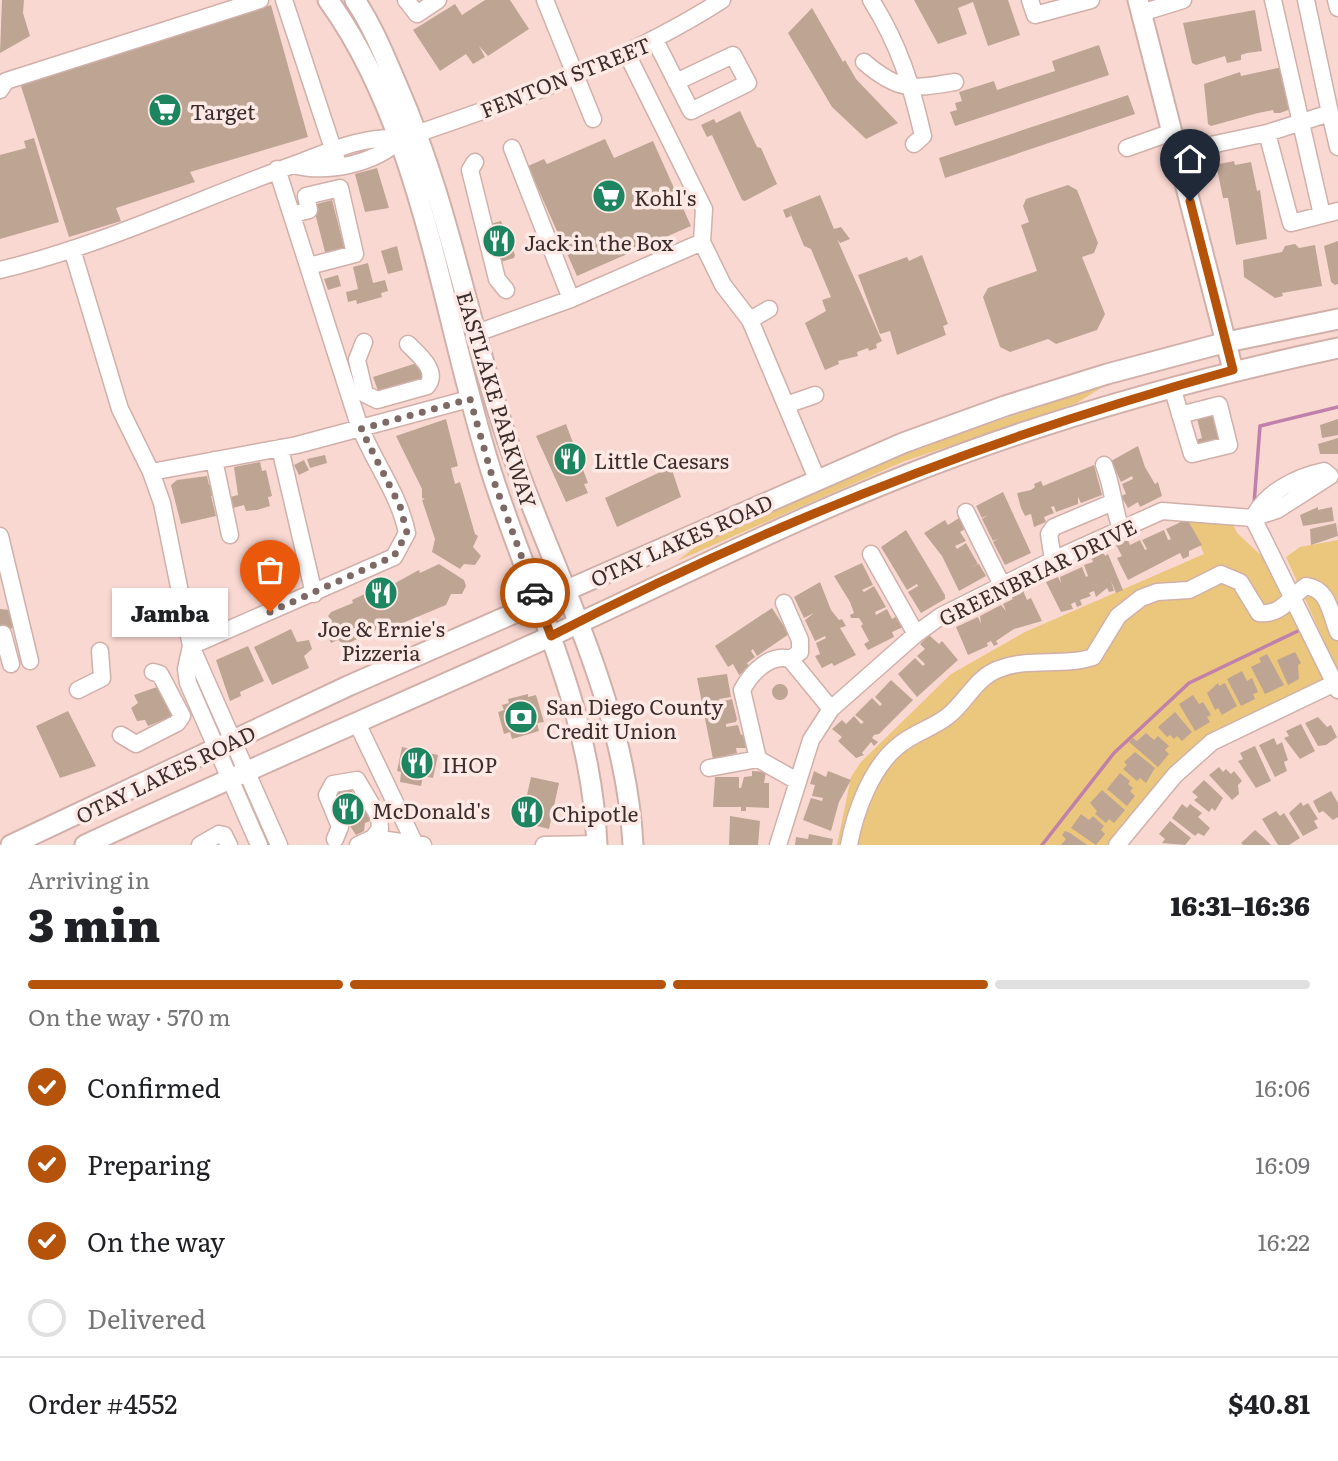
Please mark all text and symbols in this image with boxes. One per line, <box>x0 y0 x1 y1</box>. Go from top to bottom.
street label: FENTON STREET <box>475 28 655 124</box>
supermarket icon: Target <box>146 91 184 129</box>
place label: Target <box>190 95 256 126</box>
pin <box>1160 129 1220 201</box>
icon: home <box>1171 140 1209 178</box>
supermarket icon: Kohl's <box>590 177 628 215</box>
place label: Kohl's <box>634 181 696 212</box>
restaurant icon: Jack in the Box <box>480 222 518 260</box>
place label: Jack in the Box <box>524 226 674 257</box>
street label: EASTLAKE PARKWAY <box>450 287 546 511</box>
restaurant icon: Little Caesars <box>551 440 589 478</box>
place label: Little Caesars <box>594 444 729 475</box>
street label: OTAY LAKES ROAD <box>585 485 777 593</box>
street label: GREENBRIAR DRIVE <box>933 510 1141 632</box>
pin <box>240 540 300 612</box>
icon: bag <box>251 551 289 589</box>
courier <box>500 558 570 628</box>
restaurant icon: Joe & Ernie's Pizzeria <box>362 574 400 612</box>
icon: car <box>516 574 554 612</box>
callout: Jamba <box>112 588 228 636</box>
text: Jamba <box>131 595 209 629</box>
place label: Joe & Ernie's Pizzeria <box>317 612 445 667</box>
place label: San Diego County Credit Union <box>546 690 724 745</box>
bank icon: San Diego County Credit Union <box>502 698 540 736</box>
street label: OTAY LAKES ROAD <box>70 716 260 830</box>
restaurant icon: IHOP <box>398 744 436 782</box>
place label: IHOP <box>442 748 497 779</box>
restaurant icon: McDonald's <box>329 790 367 828</box>
restaurant icon: Chipotle <box>508 793 546 831</box>
place label: McDonald's <box>372 794 490 825</box>
place label: Chipotle <box>552 797 639 828</box>
text: Arriving in <box>28 862 150 896</box>
text: 16:31–16:36 <box>1170 885 1310 924</box>
text: 3 min <box>28 888 160 956</box>
text: On the way · 570 m <box>28 999 230 1033</box>
text: Confirmed <box>87 1067 221 1106</box>
icon: check <box>28 1068 66 1106</box>
text: 16:06 <box>1255 1070 1310 1104</box>
text: Preparing <box>87 1144 210 1183</box>
icon: check <box>28 1145 66 1183</box>
text: 16:09 <box>1255 1147 1310 1181</box>
text: On the way <box>87 1221 225 1260</box>
icon: check <box>28 1222 66 1260</box>
text: 16:22 <box>1258 1224 1310 1258</box>
text: Delivered <box>87 1298 206 1337</box>
text: Order #4552 <box>28 1383 177 1422</box>
text: $40.81 <box>1228 1383 1310 1422</box>

